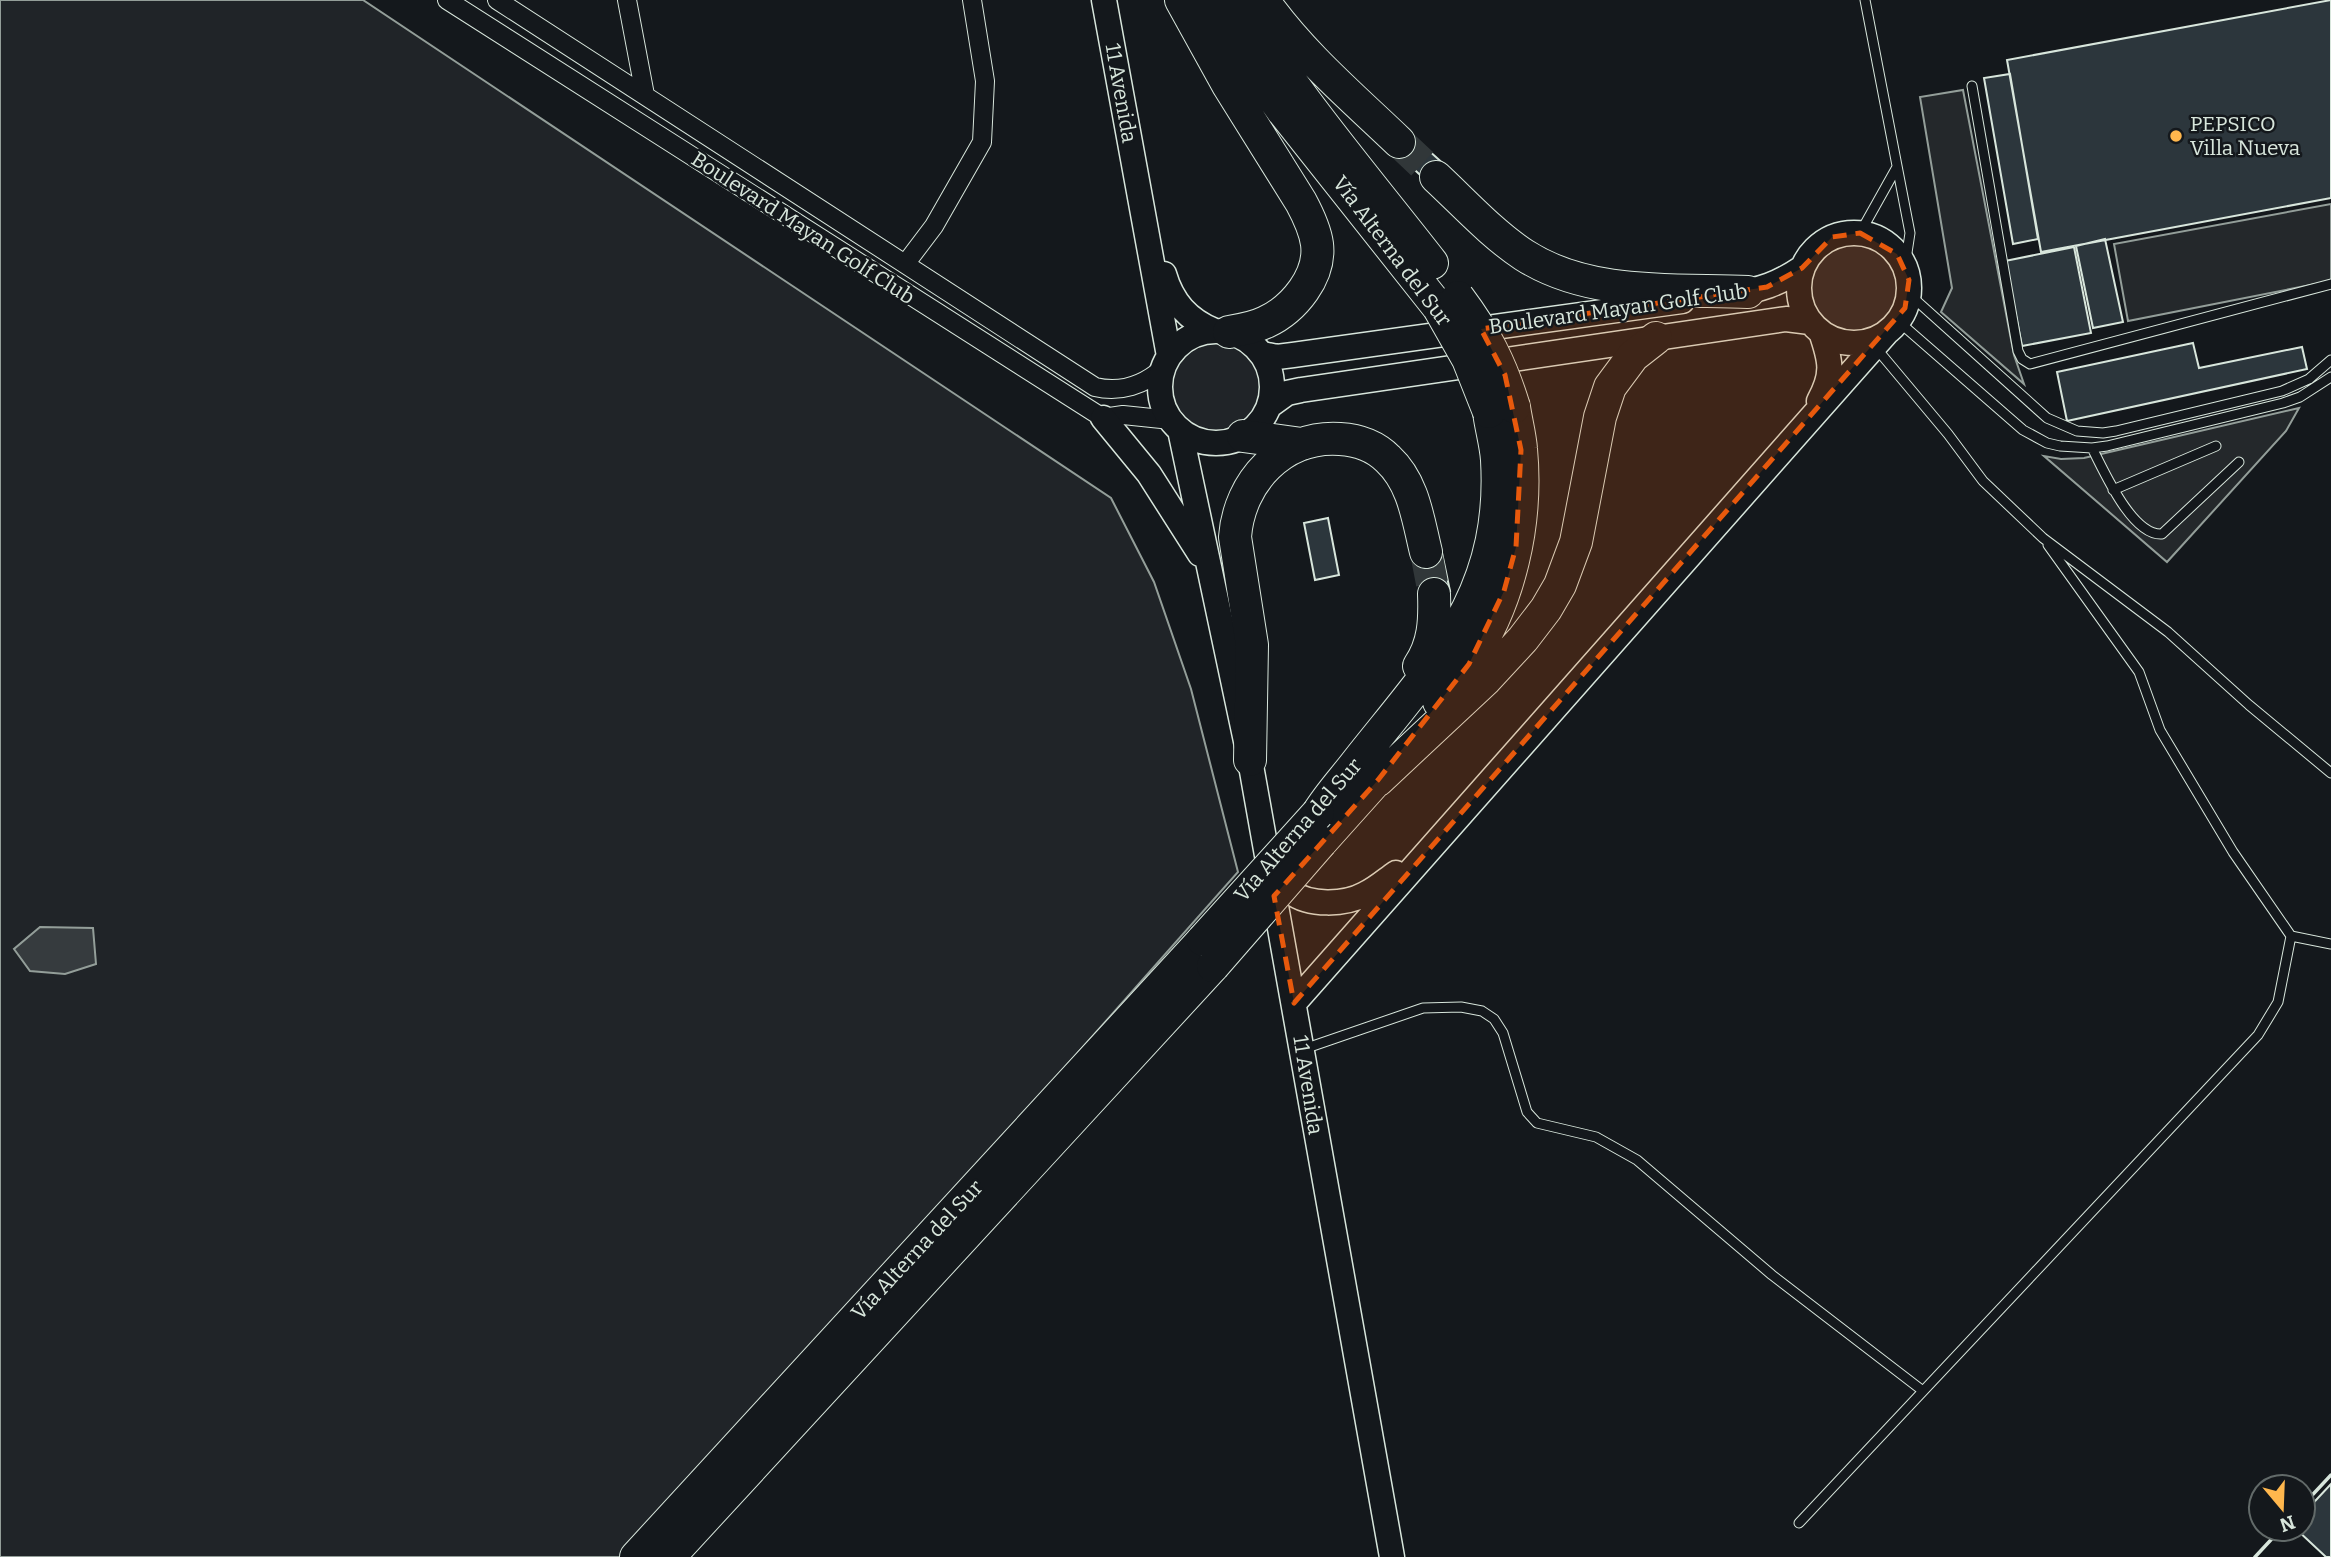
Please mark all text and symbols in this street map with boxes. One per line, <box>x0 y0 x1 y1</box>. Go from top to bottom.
street label: 11 Avenida <box>1099 41 1143 145</box>
place label: PEPSICO Villa Nueva <box>2190 111 2301 161</box>
marker: PEPSICO Villa Nueva <box>2168 128 2184 144</box>
street label: Boulevard Mayan Golf Club <box>686 146 920 310</box>
street label: Vía Alterna del Sur <box>1327 171 1457 331</box>
street label: Boulevard Mayan Golf Club <box>1487 278 1749 340</box>
street label: Vía Alterna del Sur <box>1229 753 1367 907</box>
street label: 11 Avenida <box>1287 1033 1329 1137</box>
street label: Vía Alterna del Sur <box>846 1175 988 1325</box>
north arrow <box>2247 1473 2317 1543</box>
text: N <box>2276 1510 2298 1537</box>

